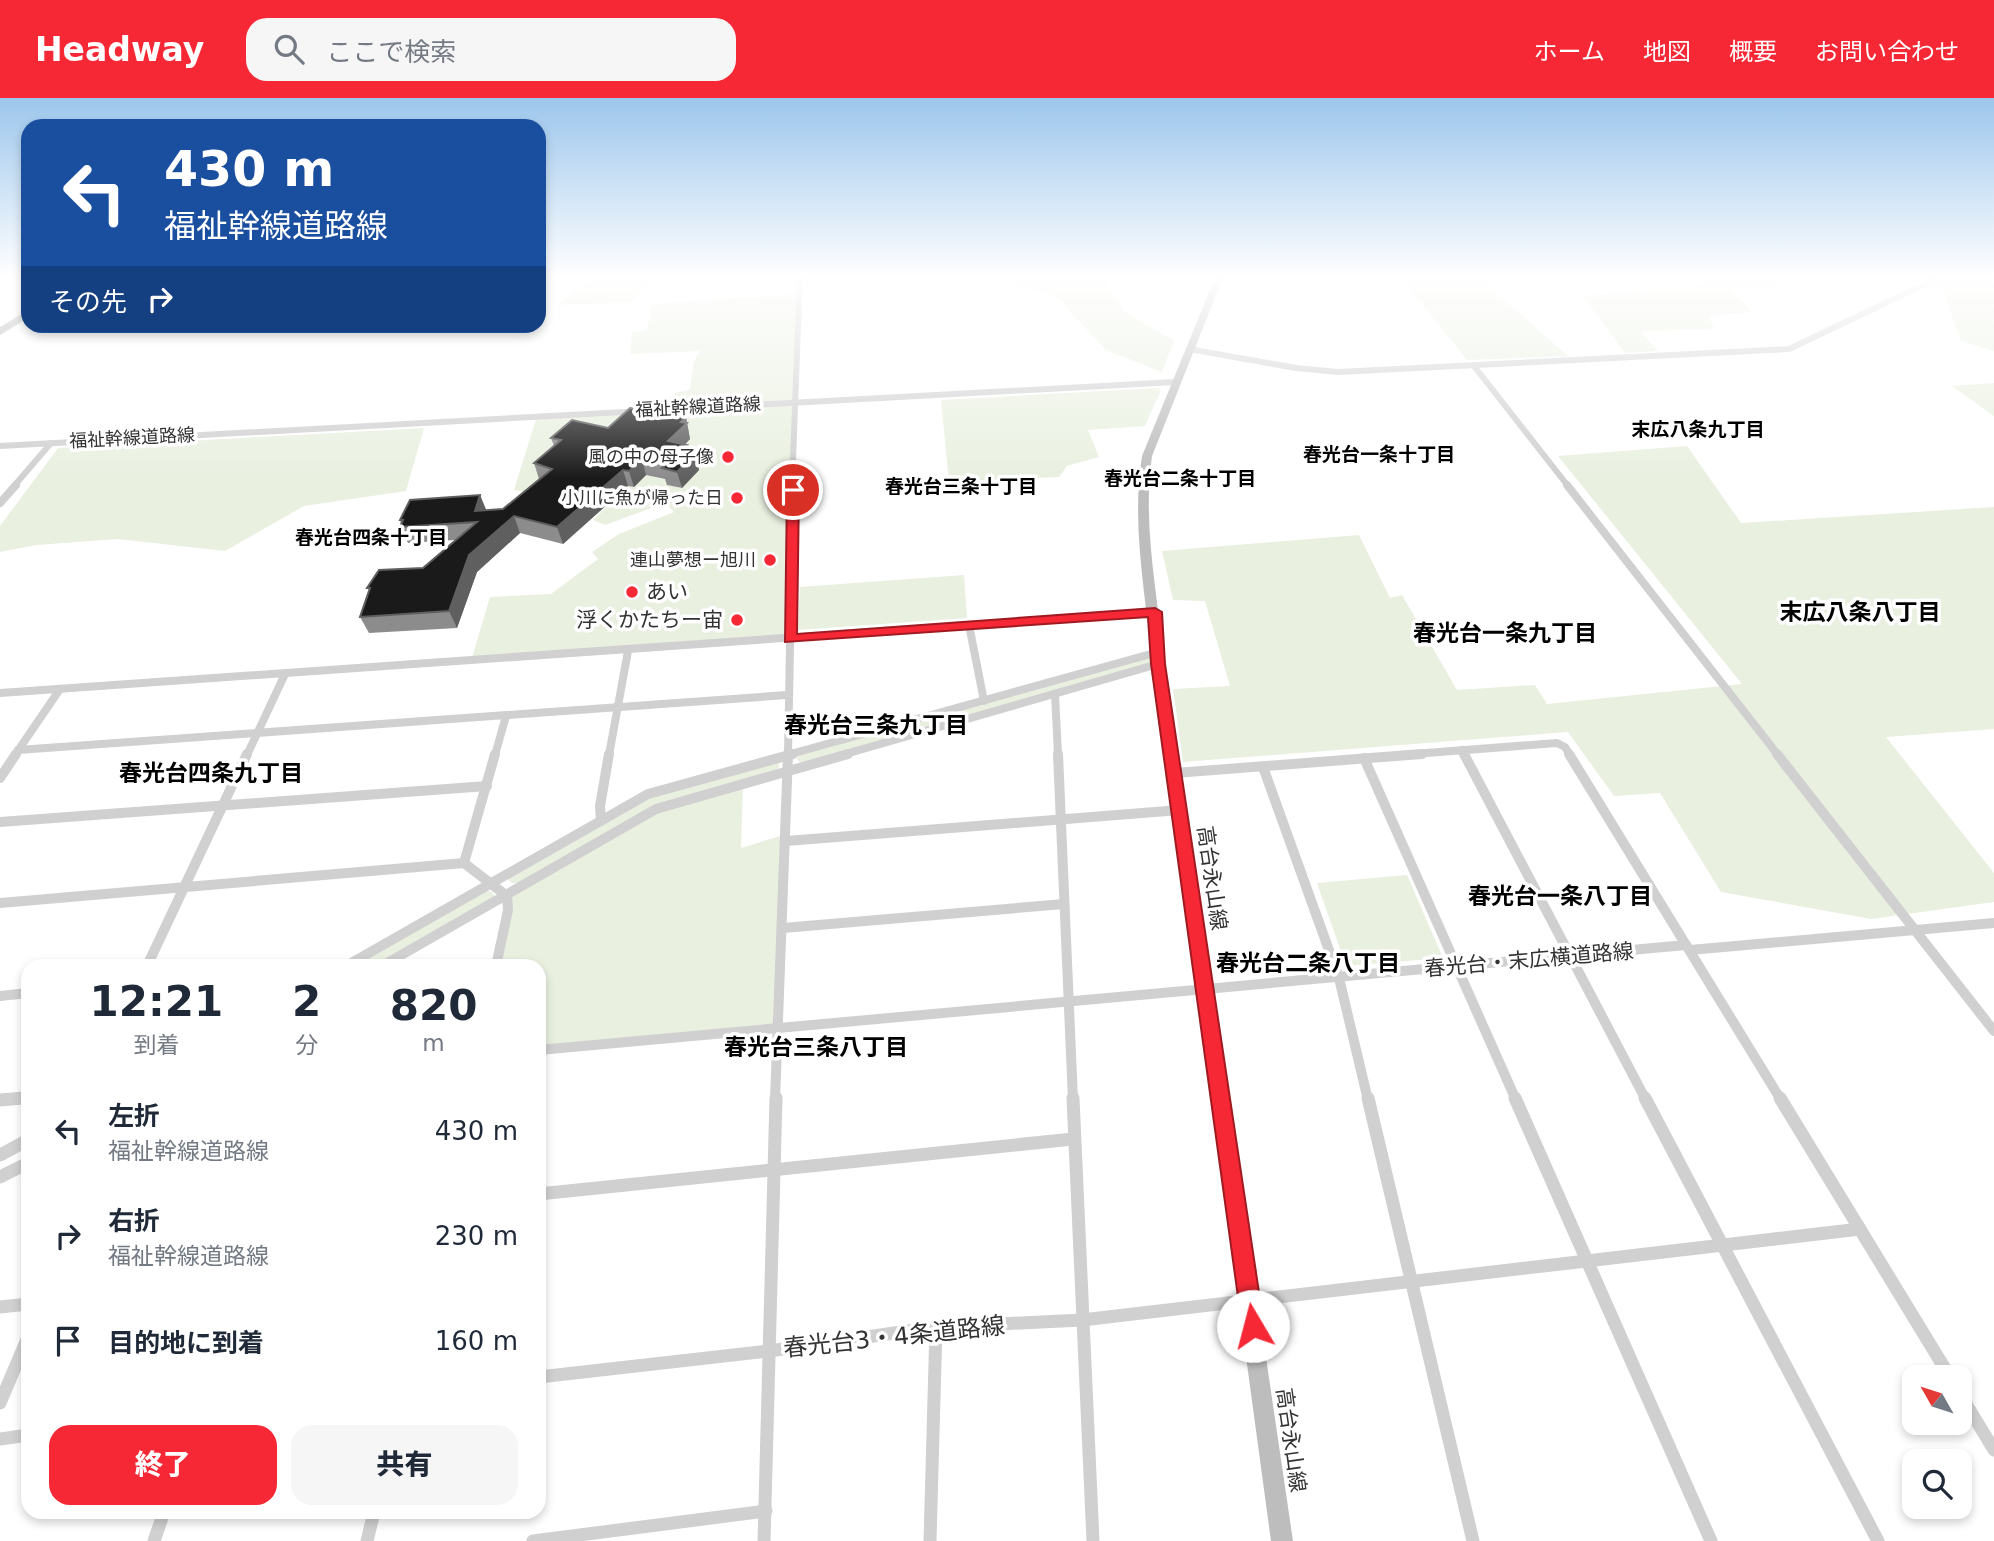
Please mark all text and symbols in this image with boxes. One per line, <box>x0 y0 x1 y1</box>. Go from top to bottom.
search box <box>246 18 736 81</box>
text: Headway <box>35 30 204 69</box>
icon: search <box>270 30 308 68</box>
text: ここで検索 <box>326 37 456 67</box>
text: ホーム <box>1534 38 1605 66</box>
text: 地図 <box>1643 38 1691 66</box>
text: 概要 <box>1729 38 1777 66</box>
text: お問い合わせ <box>1815 38 1959 66</box>
text: 430 m <box>164 141 334 198</box>
icon: left <box>49 147 140 238</box>
text: 福祉幹線道路線 <box>164 207 388 245</box>
icon: right <box>141 280 179 318</box>
text: その先 <box>49 287 127 317</box>
street label: 福祉幹線道路線 <box>635 393 761 420</box>
district label: 末広八条九丁目 <box>1631 418 1765 440</box>
street label: 福祉幹線道路線 <box>69 424 195 451</box>
district label: 春光台一条十丁目 <box>1303 443 1455 465</box>
place label: 風の中の母子像 <box>588 446 714 467</box>
marker: 風の中の母子像 <box>720 449 736 465</box>
pin <box>763 460 823 520</box>
district label: 春光台二条十丁目 <box>1104 467 1256 489</box>
icon: arrive <box>774 471 812 509</box>
district label: 春光台三条十丁目 <box>885 475 1037 497</box>
place label: 小川に魚が帰った日 <box>561 487 723 508</box>
marker: 小川に魚が帰った日 <box>729 490 745 506</box>
district label: 春光台四条十丁目 <box>295 526 447 548</box>
place label: 連山夢想ー旭川 <box>630 549 756 570</box>
marker: 連山夢想ー旭川 <box>762 552 778 568</box>
place label: あい <box>646 580 688 604</box>
marker: あい <box>624 584 640 600</box>
district label: 末広八条八丁目 <box>1780 599 1941 625</box>
place label: 浮くかたちー宙 <box>576 608 723 632</box>
marker: 浮くかたちー宙 <box>729 612 745 628</box>
district label: 春光台一条九丁目 <box>1413 620 1597 646</box>
district label: 春光台三条九丁目 <box>784 712 968 738</box>
district label: 春光台四条九丁目 <box>119 760 303 786</box>
street label: 高台永山線 <box>1193 824 1231 932</box>
district label: 春光台一条八丁目 <box>1468 883 1652 909</box>
street label: 春光台・末広横道路線 <box>1423 939 1635 981</box>
district label: 春光台二条八丁目 <box>1216 950 1400 976</box>
text: 12:21 <box>90 977 223 1026</box>
text: 2 <box>292 977 321 1026</box>
text: 820 <box>390 981 477 1030</box>
text: m <box>422 1030 445 1056</box>
text: 到着 <box>133 1032 179 1058</box>
text: 分 <box>295 1032 318 1058</box>
district label: 春光台三条八丁目 <box>724 1034 908 1060</box>
text: 左折 <box>108 1101 160 1131</box>
icon: left <box>49 1112 87 1150</box>
text: 430 m <box>435 1116 518 1146</box>
text: 福祉幹線道路線 <box>108 1138 269 1164</box>
text: 右折 <box>108 1206 160 1236</box>
icon: right <box>49 1217 87 1255</box>
text: 230 m <box>435 1221 518 1251</box>
text: 福祉幹線道路線 <box>108 1243 269 1269</box>
position arrow <box>1216 1289 1290 1363</box>
street label: 春光台3・4条道路線 <box>782 1311 1006 1363</box>
icon: arrive <box>49 1322 87 1360</box>
text: 160 m <box>435 1326 518 1356</box>
text: 目的地に到着 <box>108 1328 264 1358</box>
north arrow <box>1902 1365 1972 1435</box>
map controls <box>1902 1365 1972 1519</box>
street label: 高台永山線 <box>1272 1386 1310 1494</box>
button: 終了 <box>49 1425 277 1505</box>
button: 共有 <box>291 1425 518 1505</box>
button: search <box>1902 1449 1972 1519</box>

